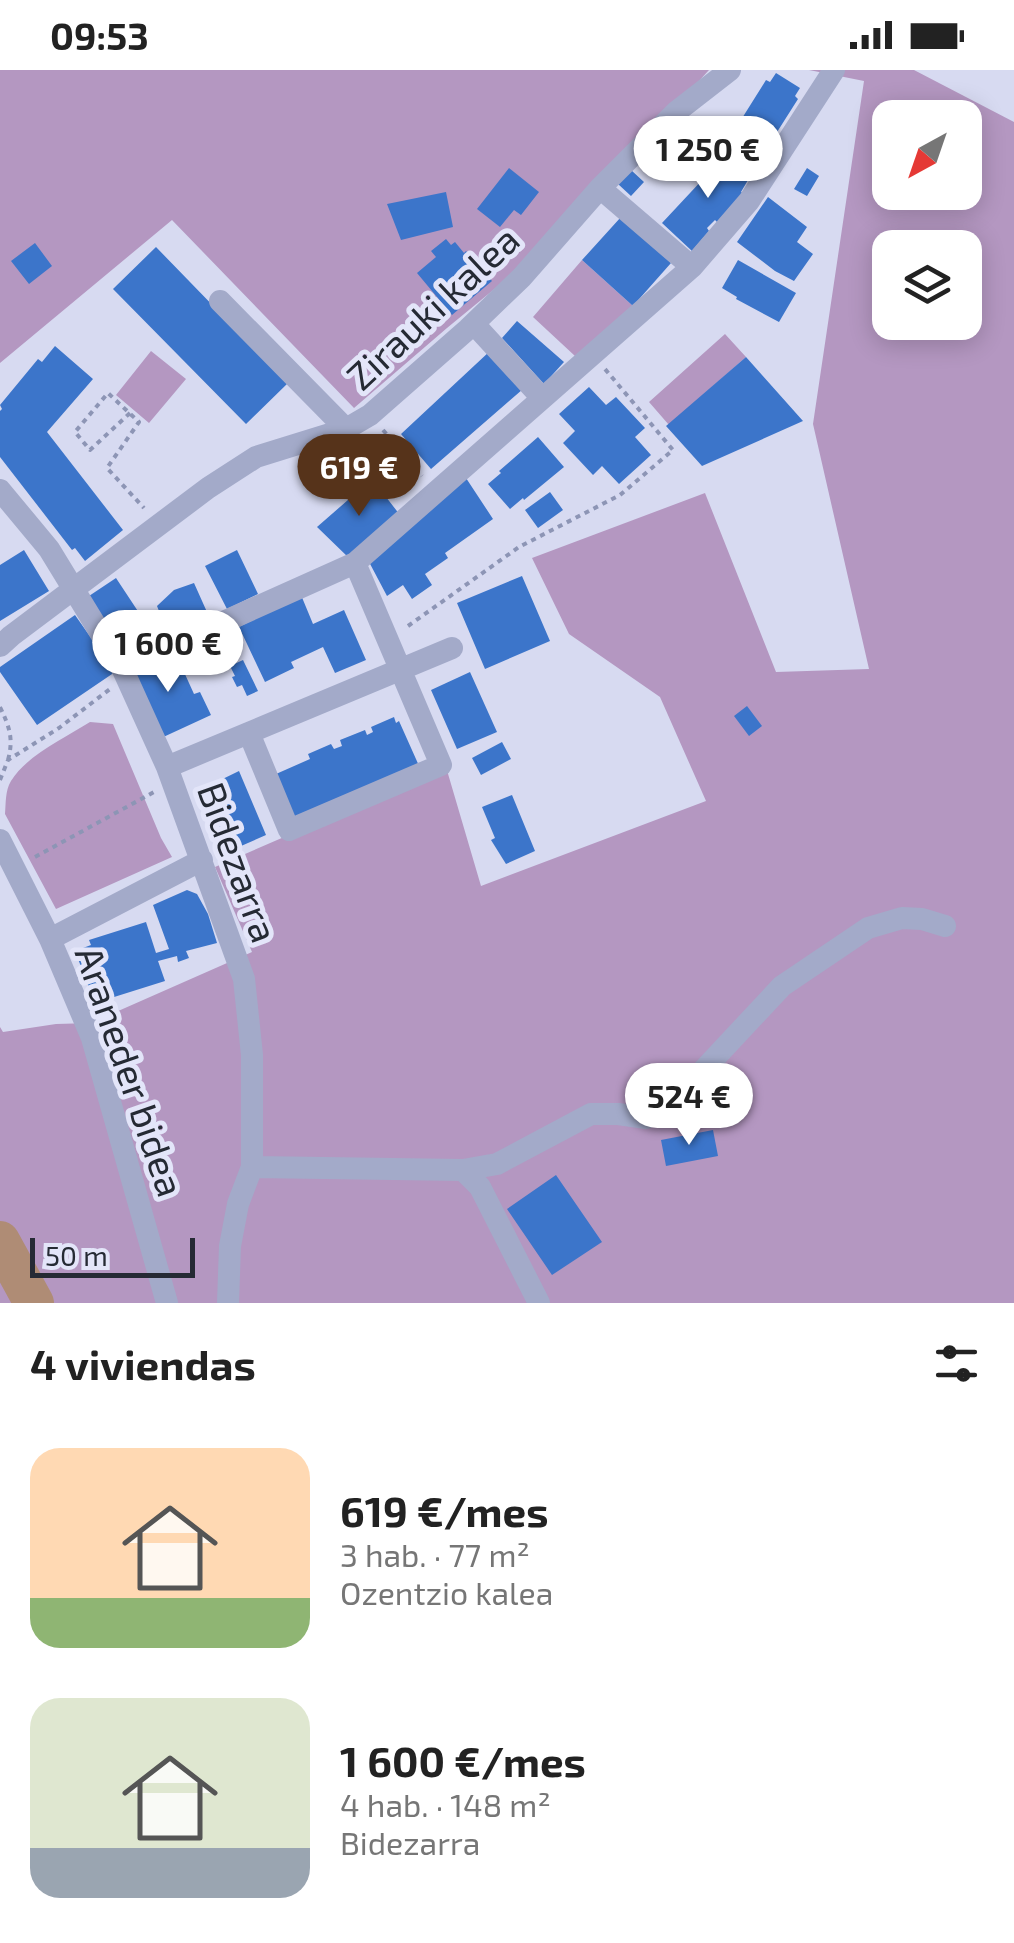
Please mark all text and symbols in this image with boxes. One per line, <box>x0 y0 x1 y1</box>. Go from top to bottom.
text: 09:53 <box>50 12 149 58</box>
north arrow <box>872 100 982 210</box>
map controls <box>872 100 982 340</box>
pin: 1 250 € <box>616 116 800 201</box>
text: 1 250 € <box>656 129 760 167</box>
street label: Zirauki kalea <box>336 216 528 398</box>
button: layers <box>872 230 982 340</box>
pin: 619 € <box>289 434 429 519</box>
text: 619 € <box>319 447 399 485</box>
pin: 1 600 € <box>76 610 260 695</box>
text: 1 600 € <box>114 623 222 661</box>
street label: Bidezarra <box>189 776 289 948</box>
street label: Araneder bidea <box>67 940 195 1202</box>
pin: 524 € <box>619 1063 759 1148</box>
text: 524 € <box>647 1076 731 1114</box>
scale bar <box>30 1233 195 1278</box>
text: 50 m <box>45 1238 108 1272</box>
icon: filters <box>929 1336 984 1391</box>
text: 4 viviendas <box>30 1338 256 1388</box>
text: 619 €/mes <box>340 1485 549 1535</box>
icon: home <box>110 1488 230 1608</box>
text: 3 hab. · 77 m² <box>340 1535 530 1573</box>
text: Ozentzio kalea <box>340 1573 553 1611</box>
text: 1 600 €/mes <box>340 1735 586 1785</box>
icon: home <box>110 1738 230 1858</box>
text: 4 hab. · 148 m² <box>340 1785 551 1823</box>
text: Bidezarra <box>340 1823 480 1861</box>

